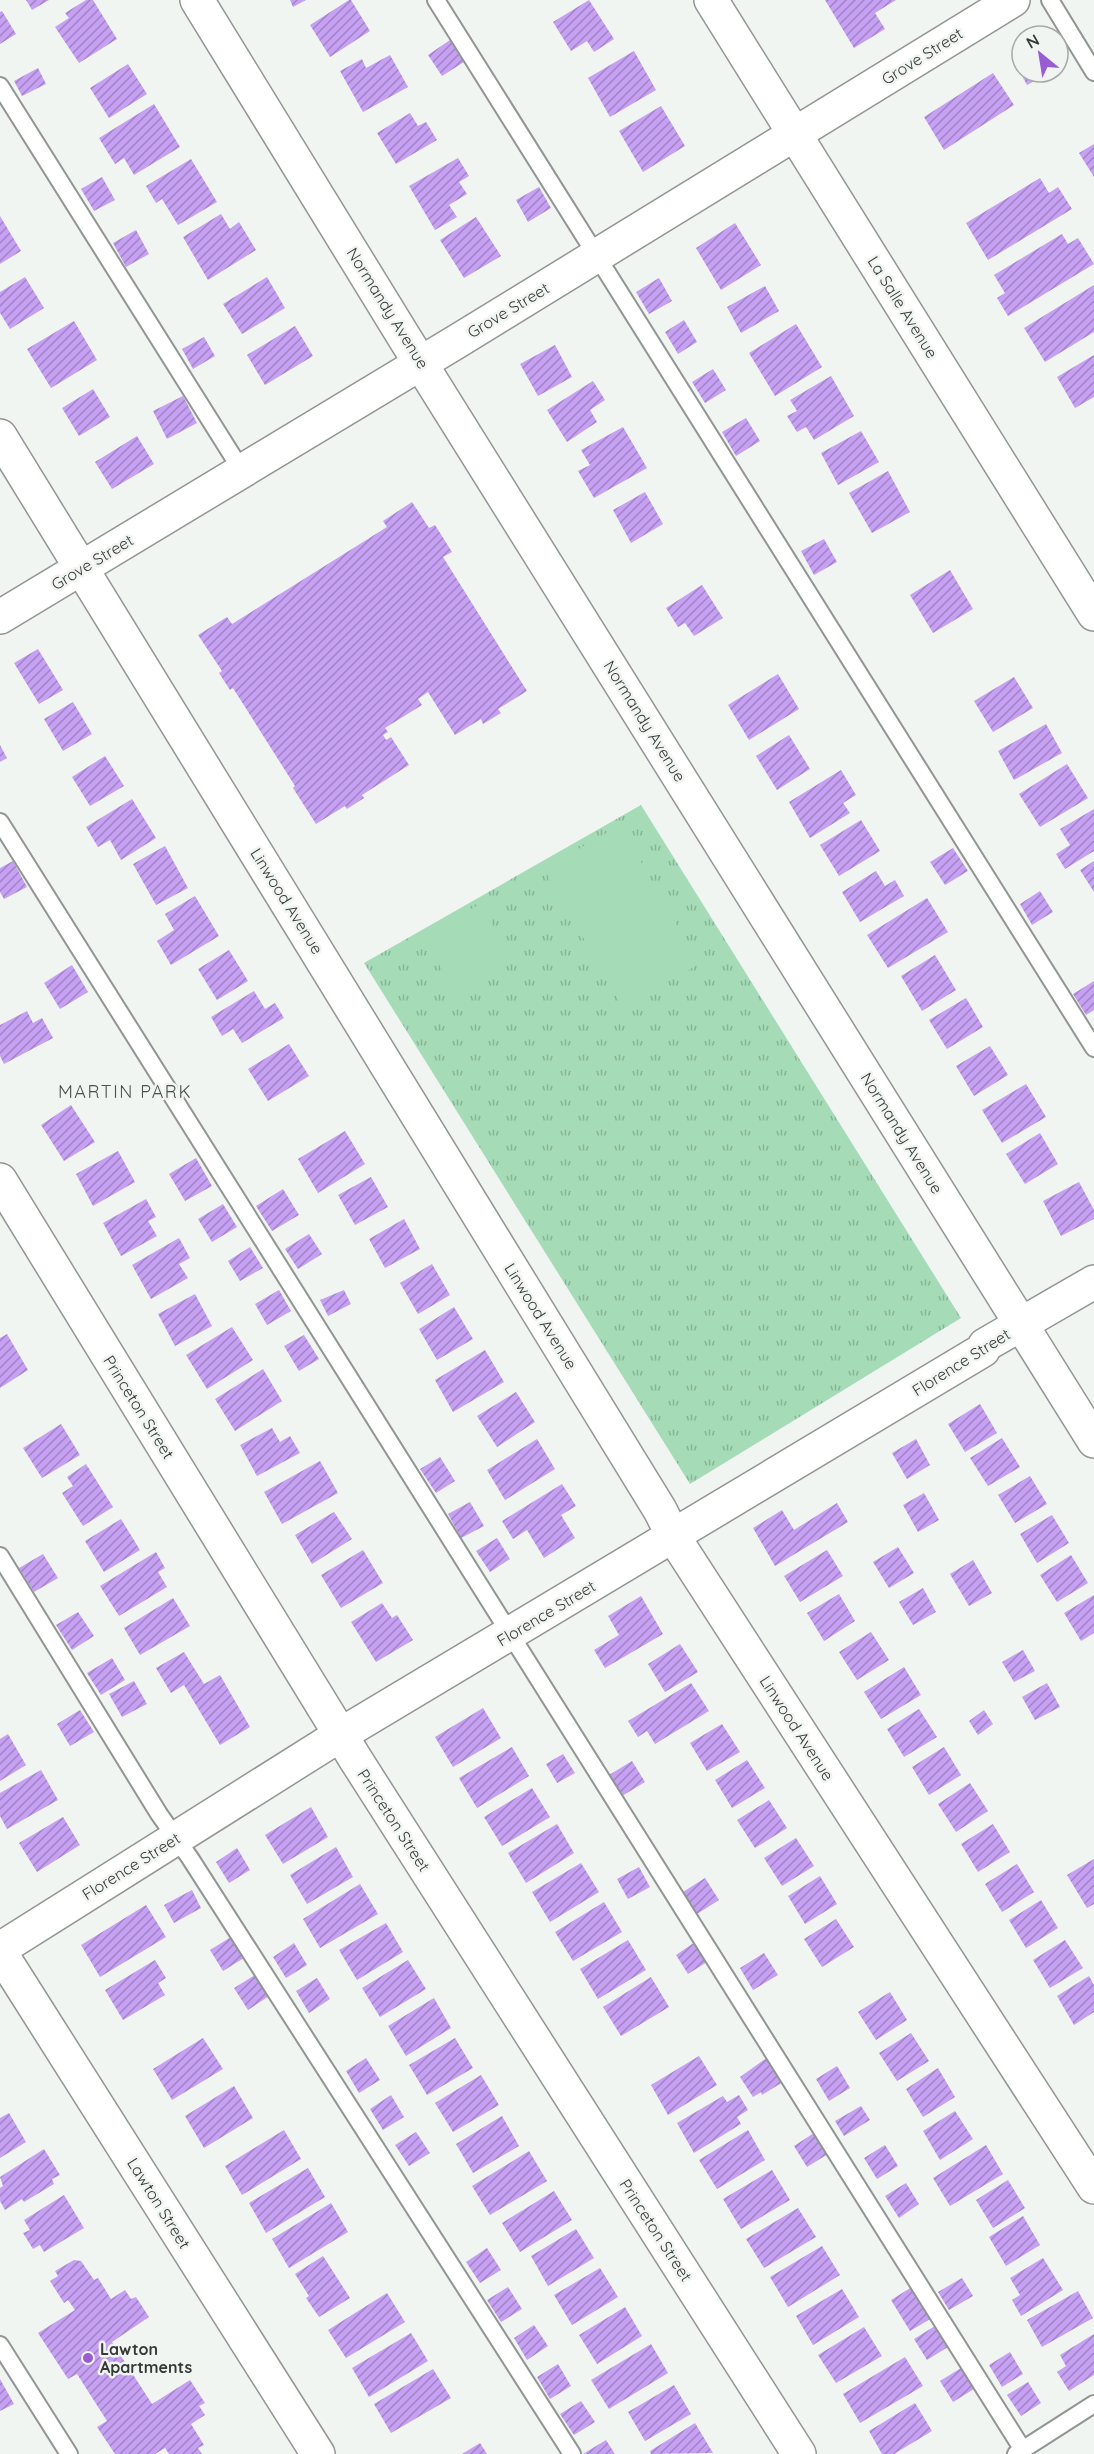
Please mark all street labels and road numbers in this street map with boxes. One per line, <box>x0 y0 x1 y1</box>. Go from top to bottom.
street label: Grove Street <box>878 23 966 89</box>
street label: Normandy Avenue <box>343 244 433 372</box>
street label: La Salle Avenue <box>864 252 942 362</box>
street label: Grove Street <box>463 278 553 342</box>
street label: Grove Street <box>47 530 137 594</box>
street label: Normandy Avenue <box>600 657 690 785</box>
street label: Linwood Avenue <box>246 844 328 958</box>
street label: Normandy Avenue <box>857 1069 947 1197</box>
street label: Linwood Avenue <box>500 1259 582 1373</box>
street label: Florence Street <box>908 1324 1014 1400</box>
street label: Princeton Street <box>99 1352 179 1462</box>
street label: Florence Street <box>493 1576 599 1650</box>
street label: Linwood Avenue <box>756 1672 838 1784</box>
street label: Princeton Street <box>353 1765 435 1875</box>
street label: Florence Street <box>78 1828 184 1904</box>
street label: Lawton Street <box>123 2154 195 2252</box>
street label: Princeton Street <box>615 2175 697 2285</box>

